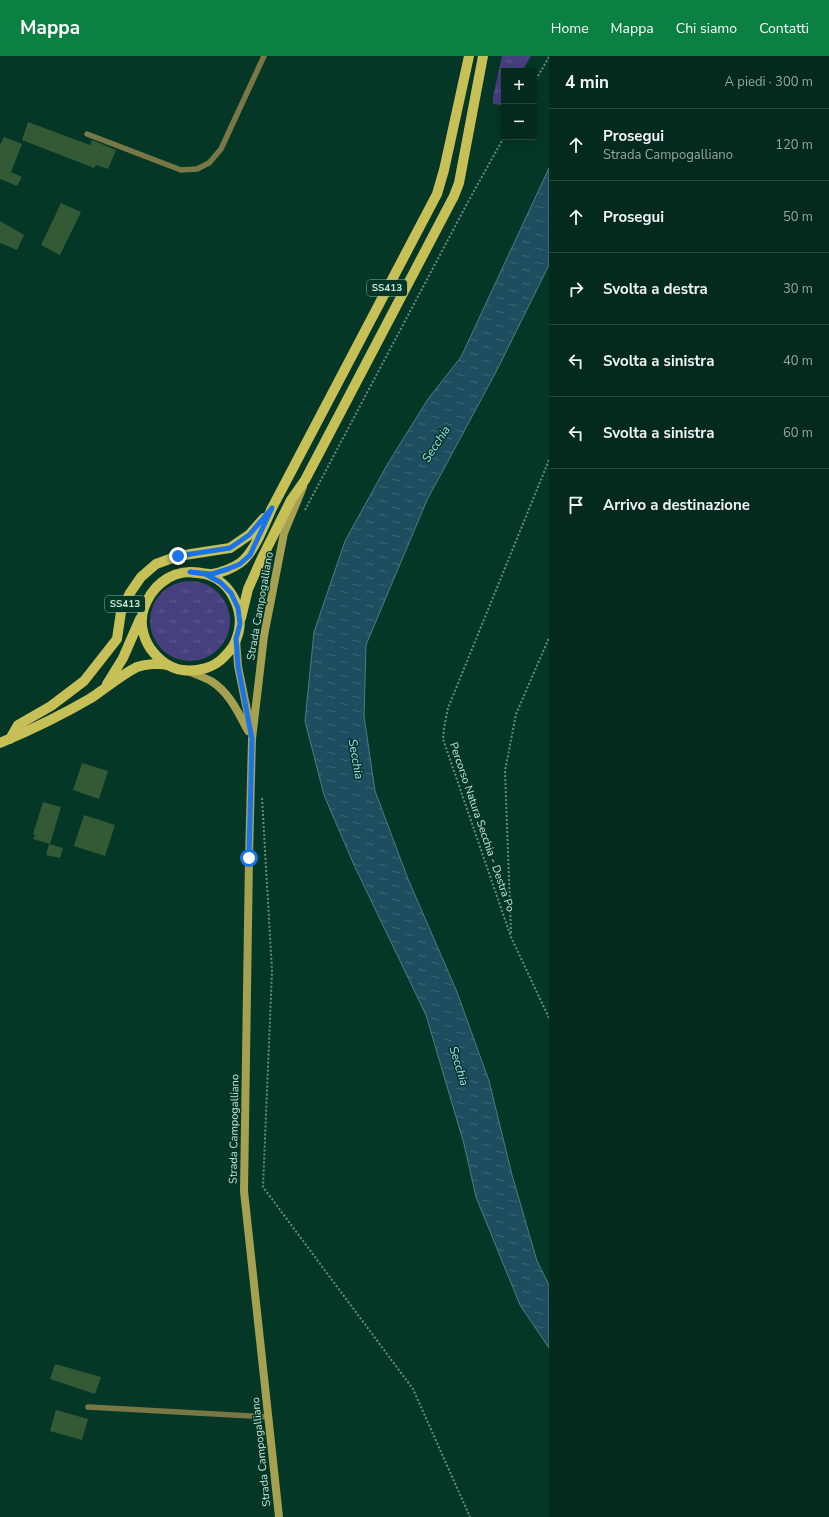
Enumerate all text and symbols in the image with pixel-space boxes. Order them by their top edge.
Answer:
text: Mappa [20,15,80,41]
text: Home [551,19,589,38]
text: Mappa [611,19,654,38]
text: Chi siamo [676,19,737,38]
text: Contatti [759,19,809,38]
map controls [501,68,537,140]
button: + [501,68,537,104]
text: 4 min [565,71,609,94]
text: A piedi · 300 m [725,73,813,91]
button: − [501,104,537,140]
text: Prosegui [603,126,664,146]
icon: ahead [565,134,587,156]
text: 120 m [775,136,813,154]
text: Strada Campogalliano [603,146,733,164]
icon: ahead [565,206,587,228]
text: Prosegui [603,207,664,227]
text: 50 m [783,208,813,226]
icon: right [565,278,587,300]
text: Svolta a destra [603,279,708,299]
road number: SS413 [367,280,407,296]
text: 30 m [783,280,813,298]
icon: left [565,350,587,372]
text: Svolta a sinistra [603,351,714,371]
text: 40 m [783,352,813,370]
icon: left [565,422,587,444]
water label: Secchia [418,423,454,465]
text: Svolta a sinistra [603,423,714,443]
text: 60 m [783,424,813,442]
icon: arrive [565,494,587,516]
text: Arrivo a destinazione [603,495,750,515]
route end [169,547,187,565]
street label: Strada Campogalliano [243,551,277,661]
road number: SS413 [105,596,145,612]
water label: Secchia [345,738,367,780]
street label: Percorso Natura Secchia - Destra Po [446,740,518,914]
route start [240,849,258,867]
water label: Secchia [445,1044,473,1088]
street label: Strada Campogalliano [226,1074,242,1184]
street label: Strada Campogalliano [248,1397,274,1507]

